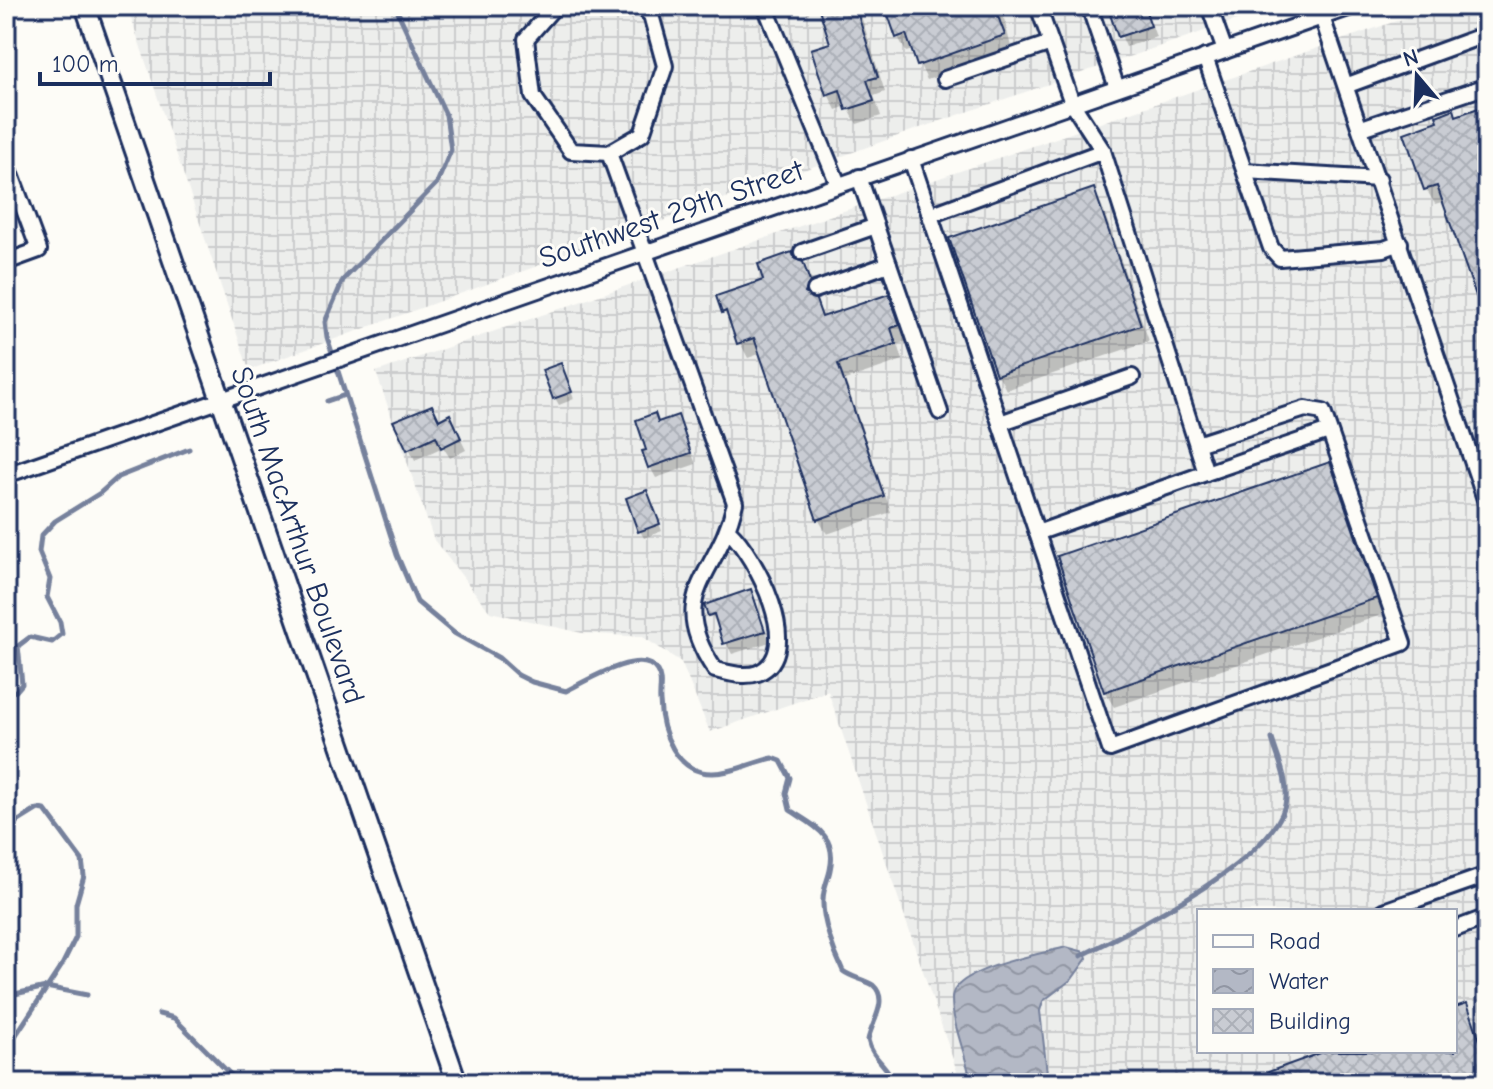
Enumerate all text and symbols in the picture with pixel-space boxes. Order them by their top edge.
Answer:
scale bar [40,36,270,86]
north arrow [1377,36,1457,116]
text: N [1400,43,1422,73]
text: 100 m [52,50,119,78]
street label: Southwest 29th Street [534,152,809,276]
street label: South MacArthur Boulevard [223,362,372,708]
legend [1197,909,1457,1053]
text: Road [1269,927,1321,955]
text: Water [1269,967,1329,995]
text: Building [1269,1007,1351,1035]

